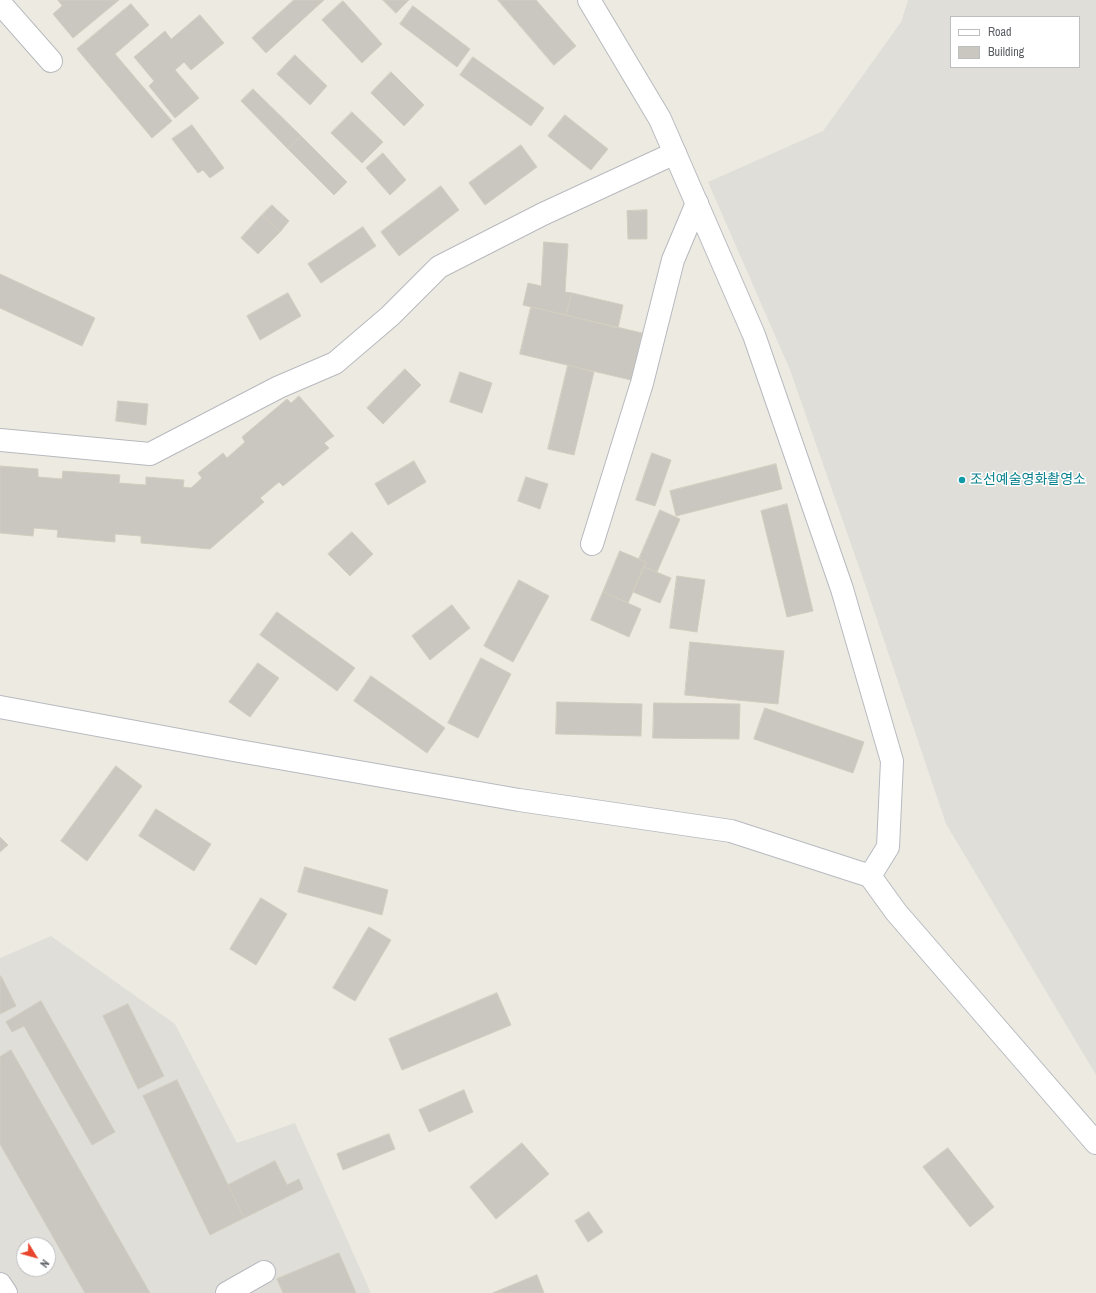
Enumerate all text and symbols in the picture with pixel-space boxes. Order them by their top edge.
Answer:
legend [950,16,1080,68]
text: Road [988,24,1012,40]
text: Building [988,44,1024,60]
place label: 조선예술영화촬영소 [970,472,1086,488]
marker: 조선예술영화촬영소 [957,475,967,485]
north arrow [16,1237,56,1277]
text: N [37,1257,52,1270]

